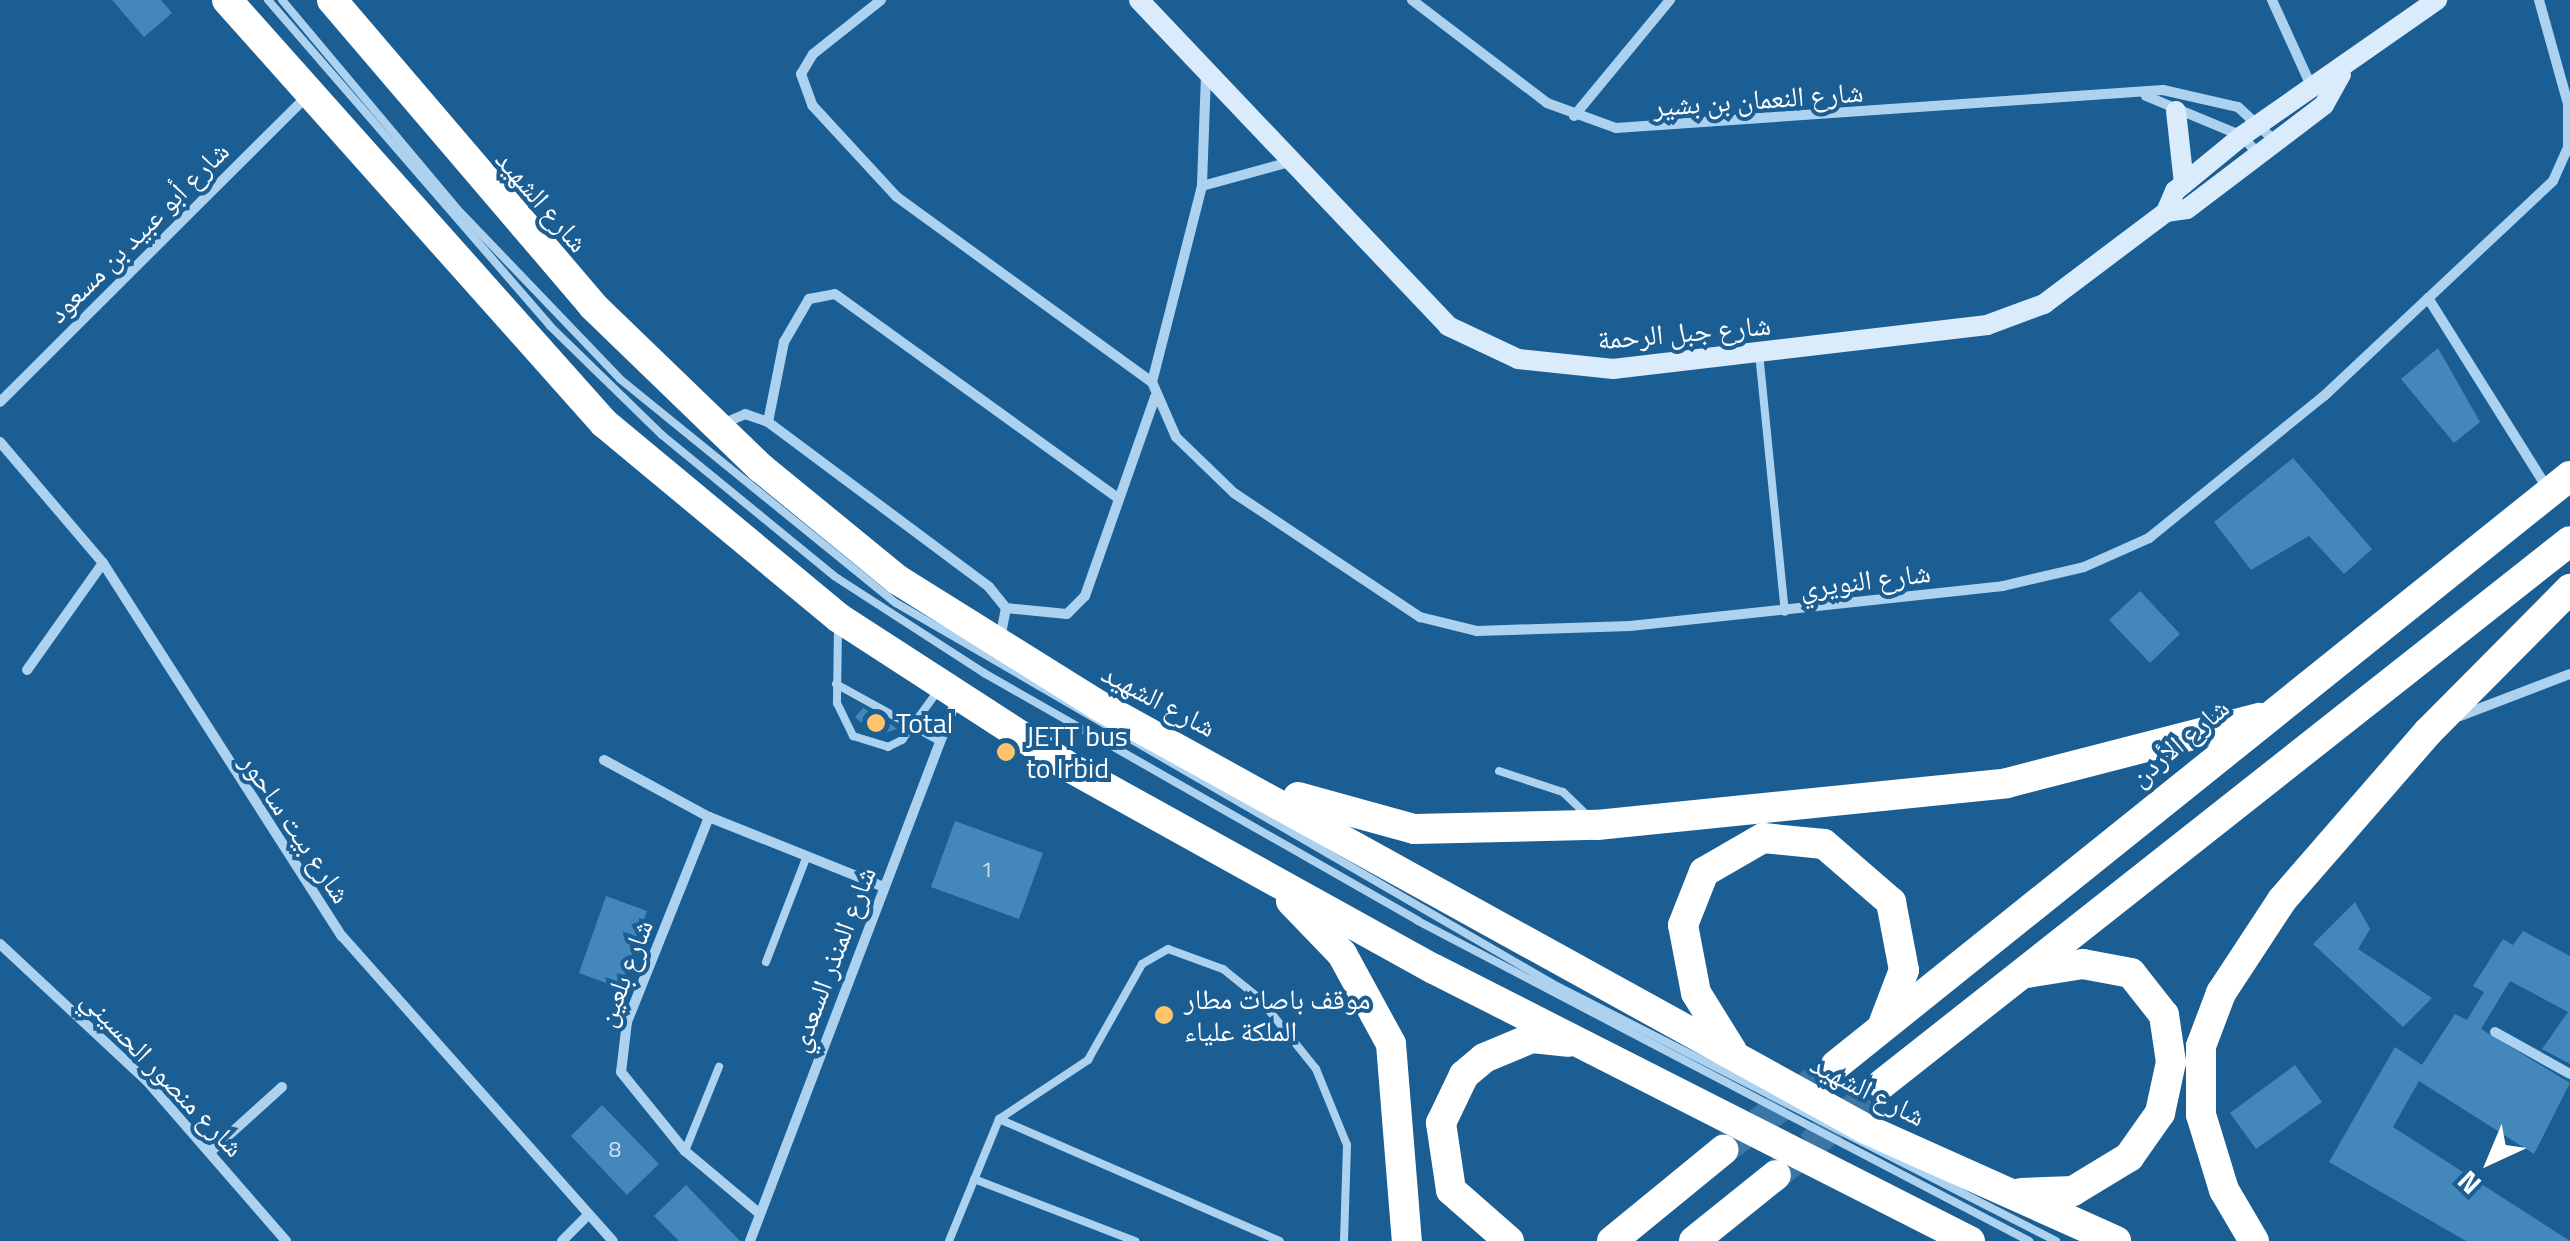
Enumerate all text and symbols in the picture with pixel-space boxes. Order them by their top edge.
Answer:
street label: شارع النعمان بن بشير [1652,75,1864,123]
street label: شارع أبو عبيد بن مسعود [40,134,236,330]
street label: شارع الشهيد [488,143,596,259]
street label: شارع جبل الرحمة [1596,308,1772,356]
street label: شارع النويري [1798,555,1932,605]
street label: شارع الشهيد [1096,656,1222,744]
street label: شارع الأردن [2122,691,2236,793]
place label: Total [896,706,953,740]
marker: Total [865,712,887,734]
place label: JETT bus to Irbid [1026,719,1128,785]
marker: JETT bus to Irbid [995,741,1017,763]
street label: شارع بيت ساحور [234,747,358,909]
house number: 1 [981,857,993,883]
street label: شارع المنذر السعدي [781,862,883,1056]
street label: شارع بلعين [588,915,660,1031]
street label: شارع منصور الحسيني [75,982,251,1164]
place label: موقف باصات مطار الملكة علياء [1184,982,1371,1048]
marker: موقف باصات مطار الملكة علياء [1153,1004,1175,1026]
street label: شارع الشهيد [1805,1047,1931,1133]
north arrow [2440,1111,2540,1211]
house number: 8 [609,1137,621,1163]
text: N [2447,1161,2491,1205]

